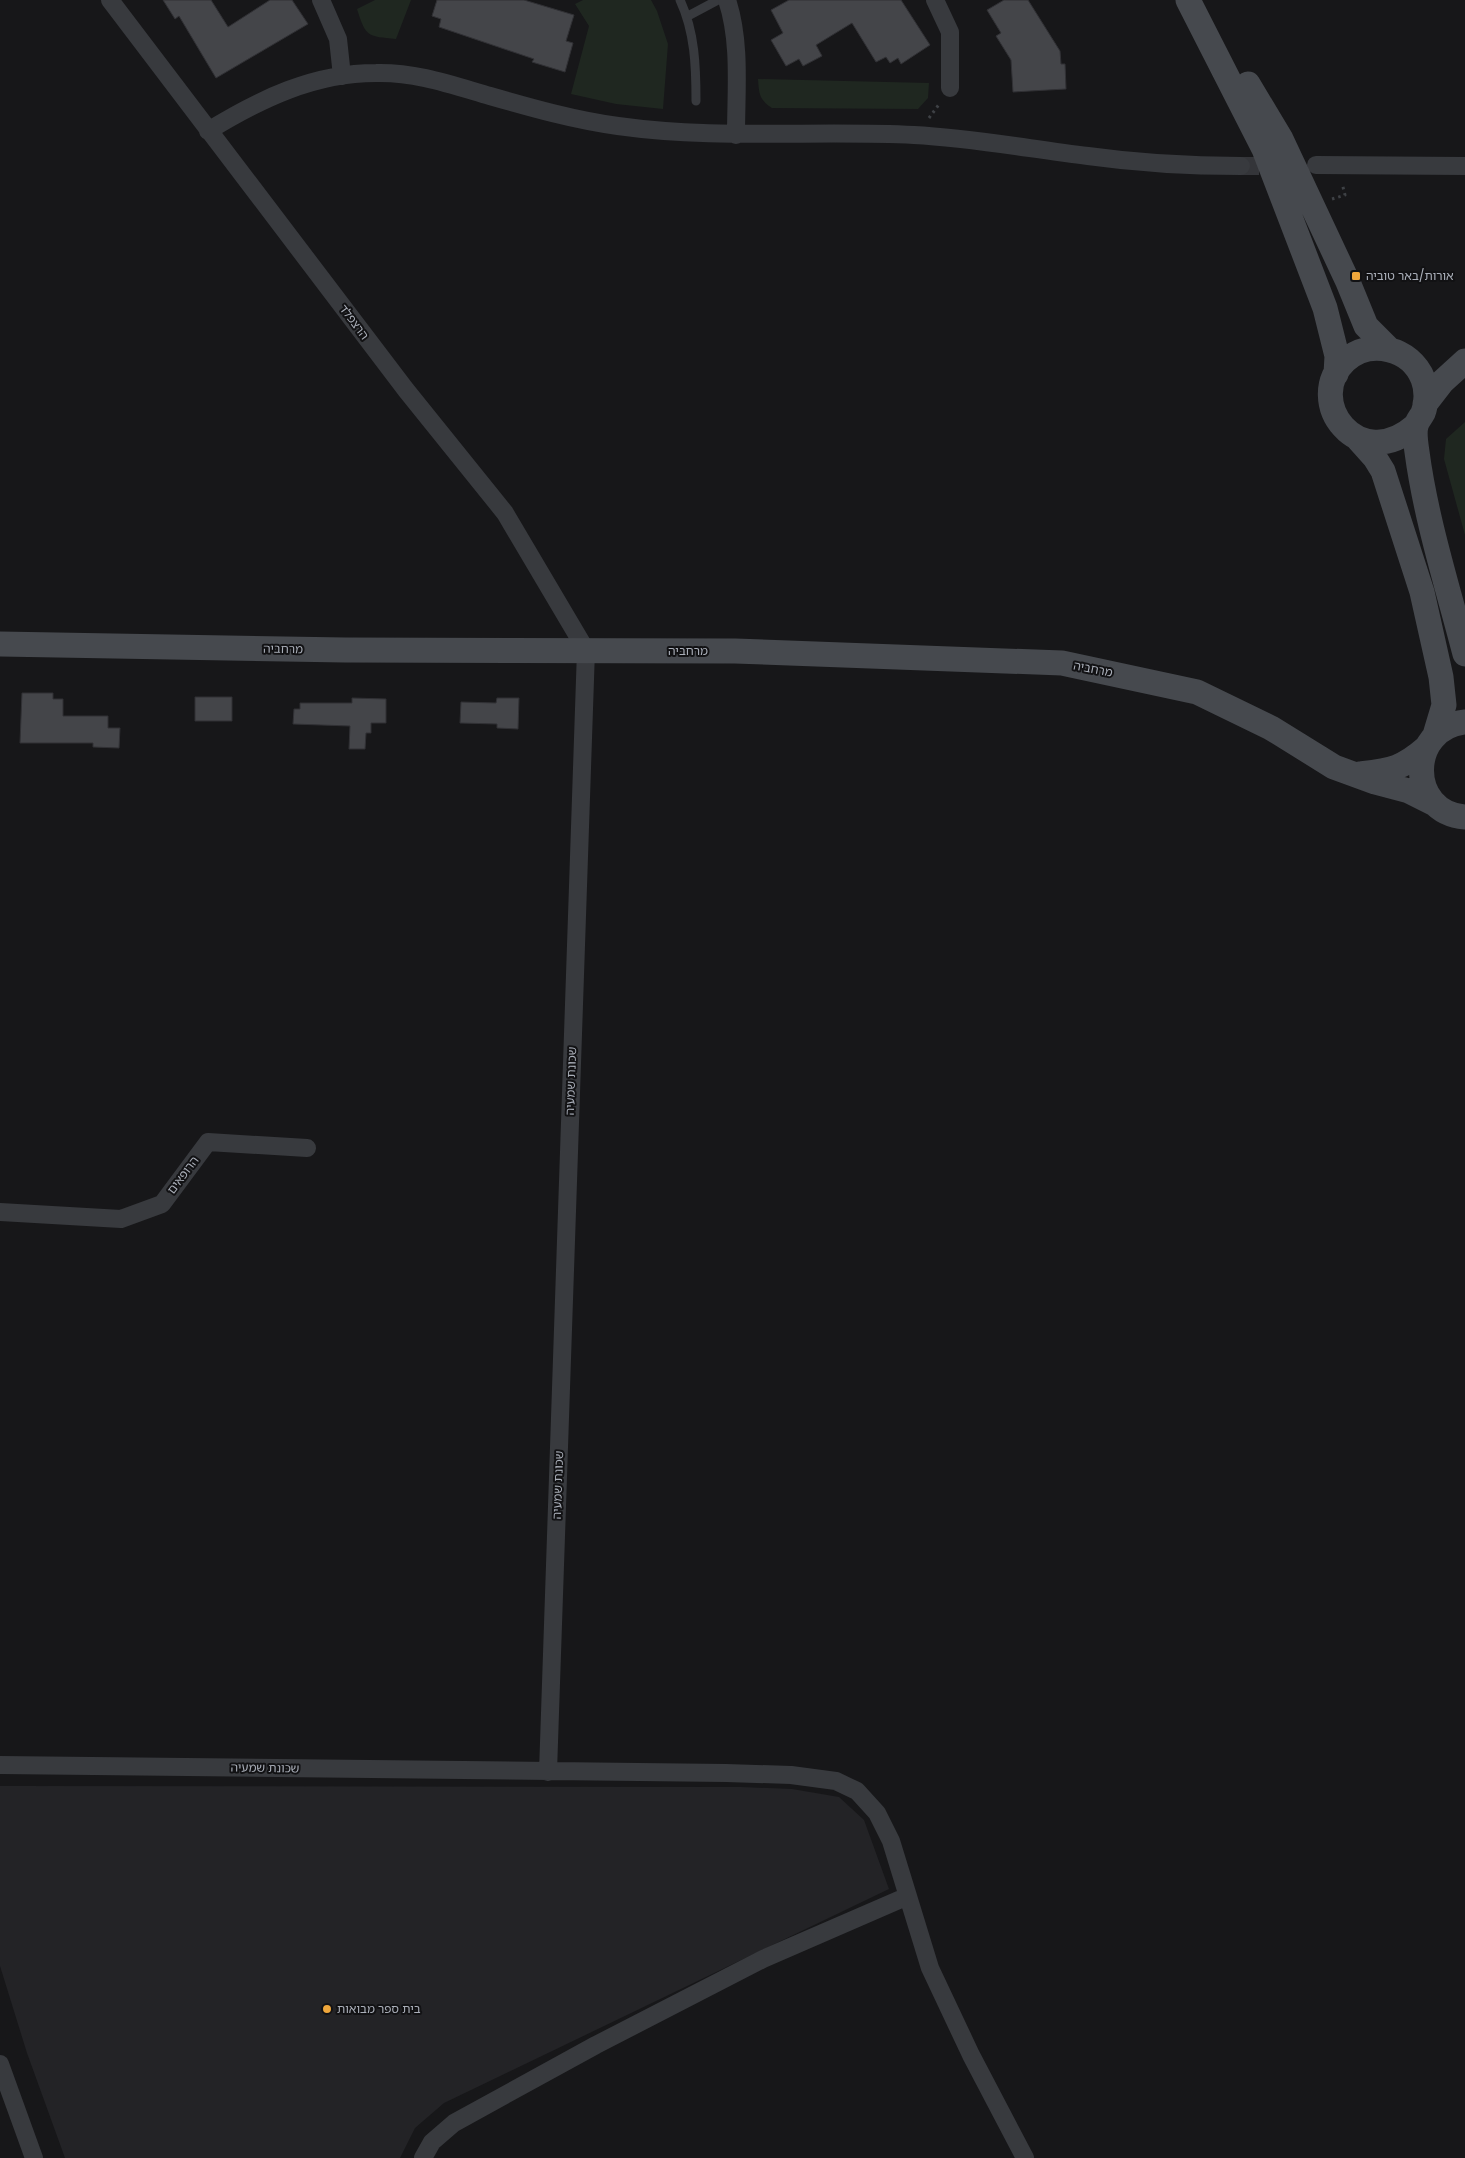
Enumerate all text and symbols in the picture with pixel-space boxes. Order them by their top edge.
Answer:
place label: אורות/באר טוביה [1366,267,1454,284]
marker: אורות/באר טוביה [1350,270,1362,282]
street label: הרצפלד [336,301,373,343]
street label: מרחביה [263,640,303,657]
street label: מרחביה [668,642,708,659]
street label: מרחביה [1072,656,1114,681]
street label: שכונת שמעיה [561,1046,580,1116]
street label: הרופאים [163,1152,202,1197]
street label: שכונת שמעיה [548,1450,567,1520]
street label: שכונת שמעיה [230,1758,300,1777]
place label: בית ספר מבואות [337,2000,421,2017]
marker: בית ספר מבואות [321,2003,333,2015]

